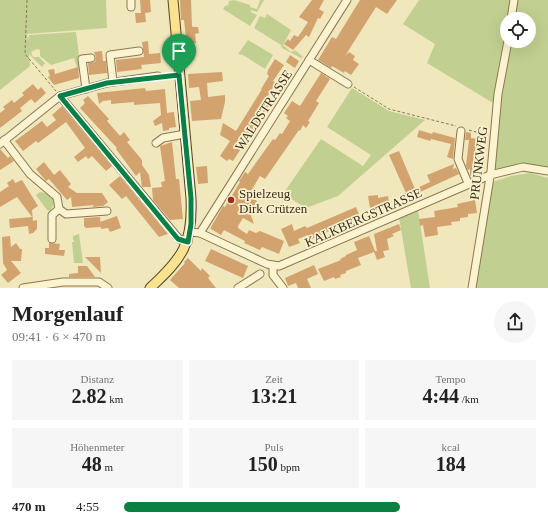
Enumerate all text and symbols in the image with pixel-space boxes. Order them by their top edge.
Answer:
map controls [500,12,536,48]
button: locate [500,12,536,48]
pin [162,34,196,75]
icon: arrive [168,40,190,62]
street label: WALDSTRASSE [232,67,295,153]
street label: PRUNKWEG [467,126,490,201]
street label: KALKBERGSTRASSE [302,185,424,250]
place label: Spielzeug Dirk Crützen [239,186,308,216]
marker: Spielzeug Dirk Crützen [226,195,236,205]
text: Morgenlauf [12,301,123,326]
button: share [494,301,536,343]
text: 09:41 · 6 × 470 m [12,329,106,344]
text: Distanz [81,373,114,385]
text: Zeit [265,373,283,385]
text: Tempo [435,373,466,385]
text: 2.82 [71,385,106,407]
text: 13:21 [251,385,297,407]
text: 4:44 [422,385,459,407]
text: km [106,393,123,405]
text: /km [459,393,479,405]
text: Höhenmeter [70,441,125,453]
text: Puls [265,441,283,453]
text: kcal [442,441,460,453]
text: 48 [82,453,102,475]
text: 150 [248,453,278,475]
text: 184 [436,453,466,475]
text: m [102,461,113,473]
text: bpm [278,461,300,473]
text: 470 m [12,499,46,514]
text: 4:55 [76,499,99,514]

